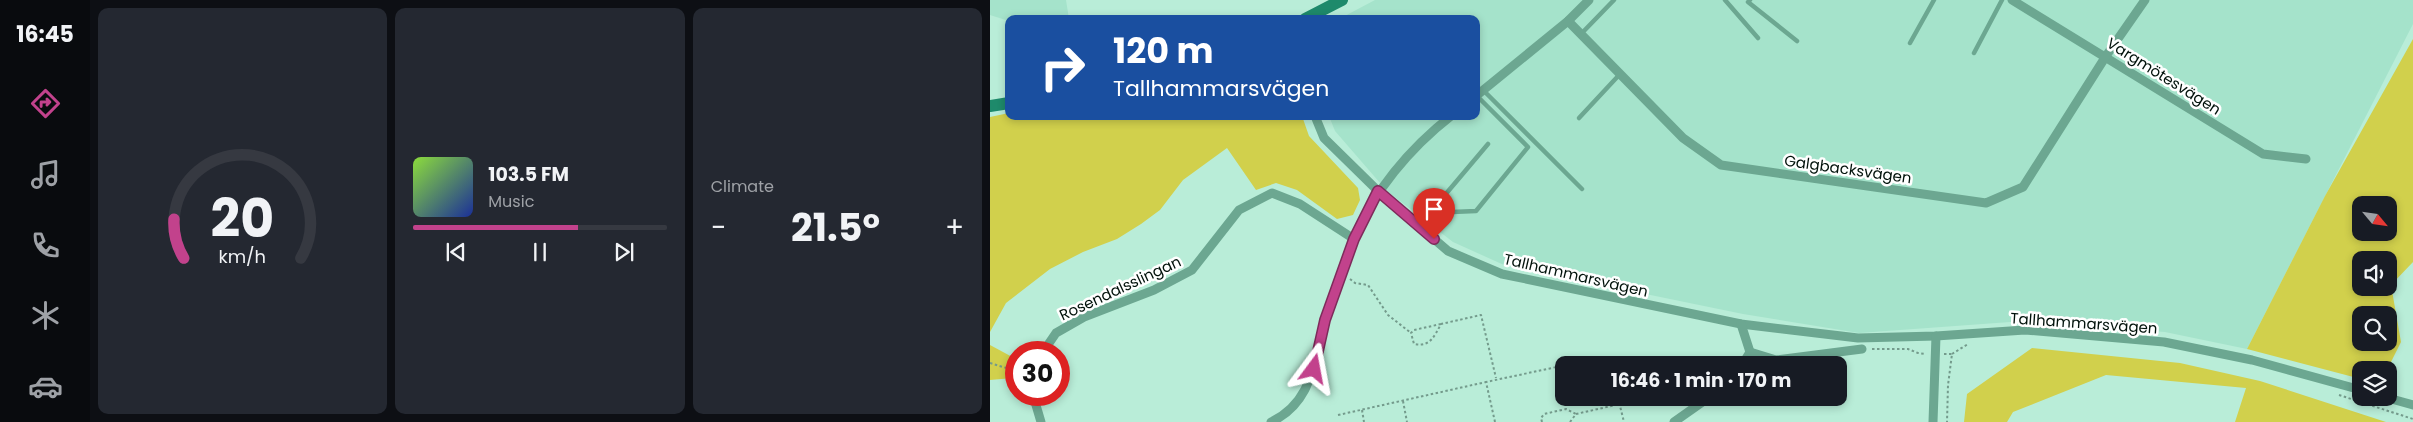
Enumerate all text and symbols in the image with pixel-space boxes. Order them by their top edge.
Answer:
text: 16:45 [16,19,74,50]
text: 120 m [1113,26,1213,75]
street label: Vargmötesvägen [2103,32,2225,120]
icon: right [1030,35,1095,100]
text: Tallhammarsvägen [1113,73,1329,104]
icon: directions [28,86,63,121]
street label: Galgbacksvägen [1783,150,1913,188]
icon: music [28,157,63,192]
text: 103.5 FM [488,161,569,188]
text: Climate [711,175,774,198]
text: 20 [211,182,274,255]
pin [1413,188,1455,239]
text: Music [488,190,534,213]
icon: arrive [1420,195,1448,223]
north arrow [2352,196,2398,241]
map controls [2352,196,2397,406]
text: 21.5° [791,201,880,254]
text: − [711,208,726,247]
text: + [945,208,964,247]
icon: phone [28,228,63,263]
icon: previous [442,238,470,266]
icon: pause [526,238,554,266]
icon: next [610,238,638,266]
text: km/h [219,244,266,269]
street label: Tallhammarsvägen [1502,248,1650,302]
street label: Rosendalsslingan [1056,251,1184,325]
button: sound [2352,251,2397,296]
icon: climate [28,298,63,333]
button: search [2352,306,2397,351]
street label: Tallhammarsvägen [2010,307,2158,339]
speed limit sign: 30 [1005,341,1070,406]
position arrow [1287,342,1339,394]
button: layers [2352,361,2397,406]
text: 16:46 · 1 min · 170 m [1611,367,1791,394]
icon: car [28,369,63,404]

